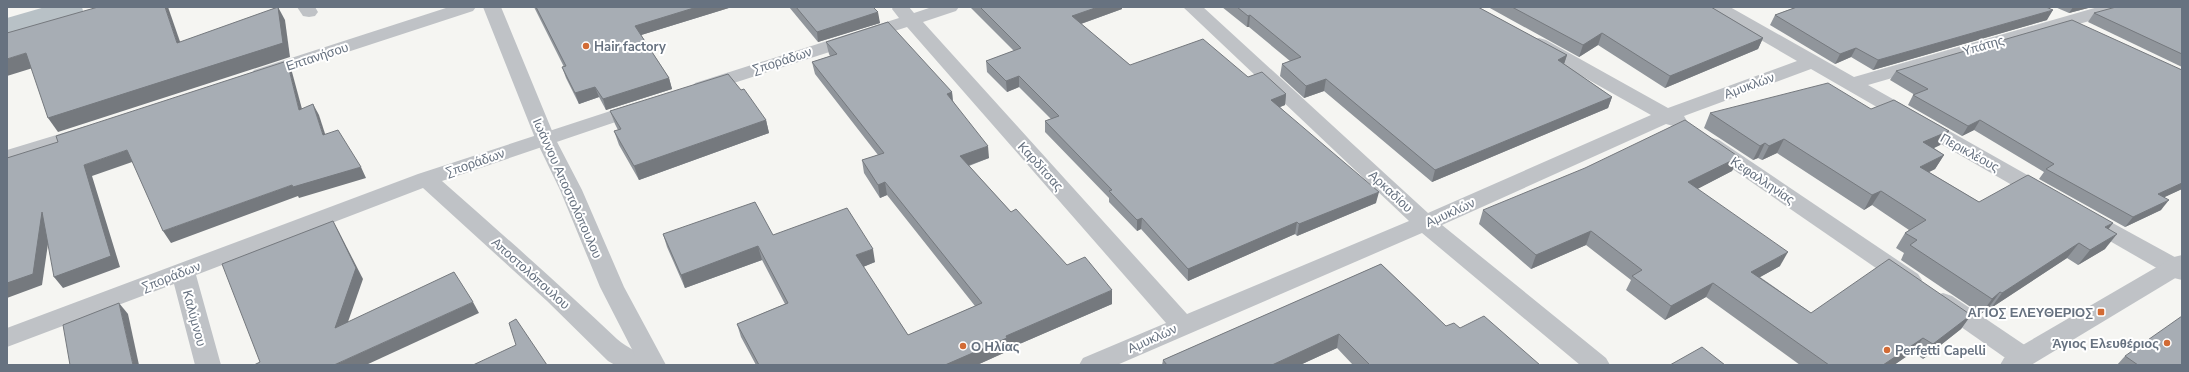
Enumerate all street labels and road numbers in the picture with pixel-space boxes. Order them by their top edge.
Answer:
street label: Υπάτης [1960,31,2006,60]
street label: Επτανήσου [284,38,351,76]
street label: Σποράδων [750,43,814,79]
street label: Αμυκλών [1722,68,1777,103]
street label: Ιωάννου Αποστολόπουλου [528,116,606,261]
street label: Περικλέους [1937,129,2002,176]
street label: Καρδίτσας [1013,138,1067,195]
street label: Σποράδων [443,144,507,181]
street label: Κεφαλληνίας [1727,153,1798,209]
street label: Αρκαδίου [1364,167,1416,217]
street label: Αμυκλών [1423,194,1478,232]
street label: Αποστολόπουλου [487,234,573,314]
street label: Σποράδων [139,258,203,296]
street label: Καλύμνου [178,288,210,348]
street label: Αμυκλών [1125,320,1180,358]

